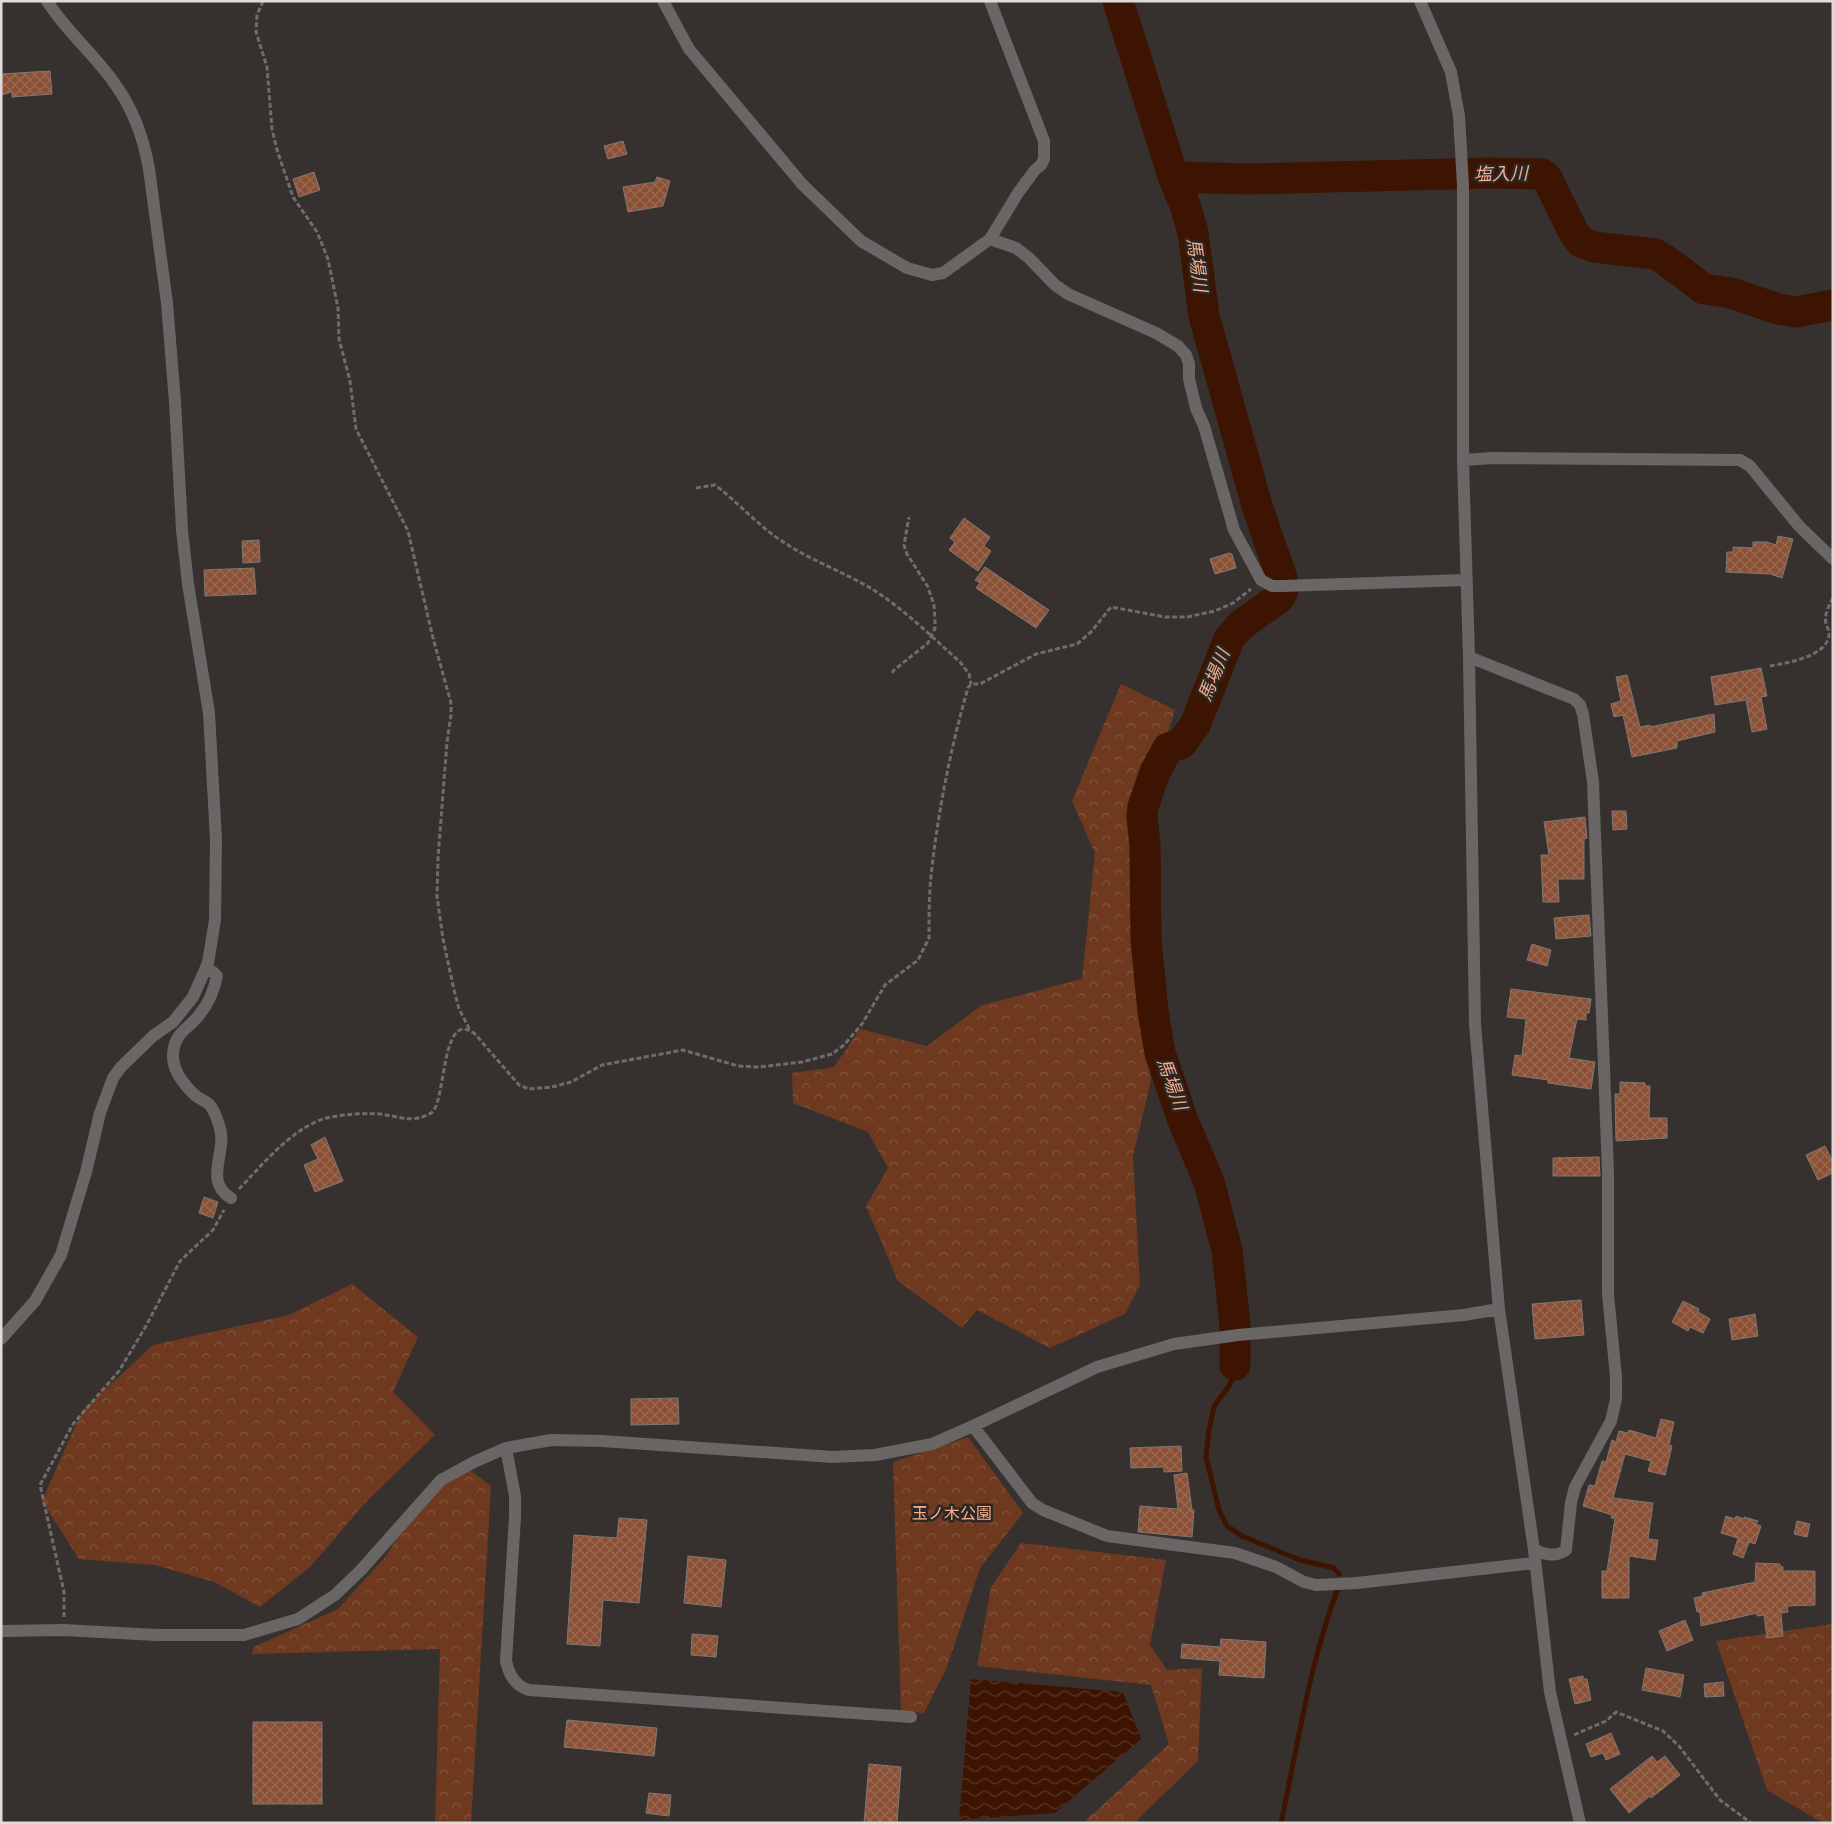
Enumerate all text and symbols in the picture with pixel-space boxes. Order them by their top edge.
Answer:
water label: 塩入川 [1474,162,1530,185]
water label: 馬場川 [1182,237,1212,295]
water label: 馬場川 [1194,644,1235,704]
water label: 馬場川 [1152,1055,1192,1115]
park label: 玉ノ木公園 [912,1504,992,1523]

